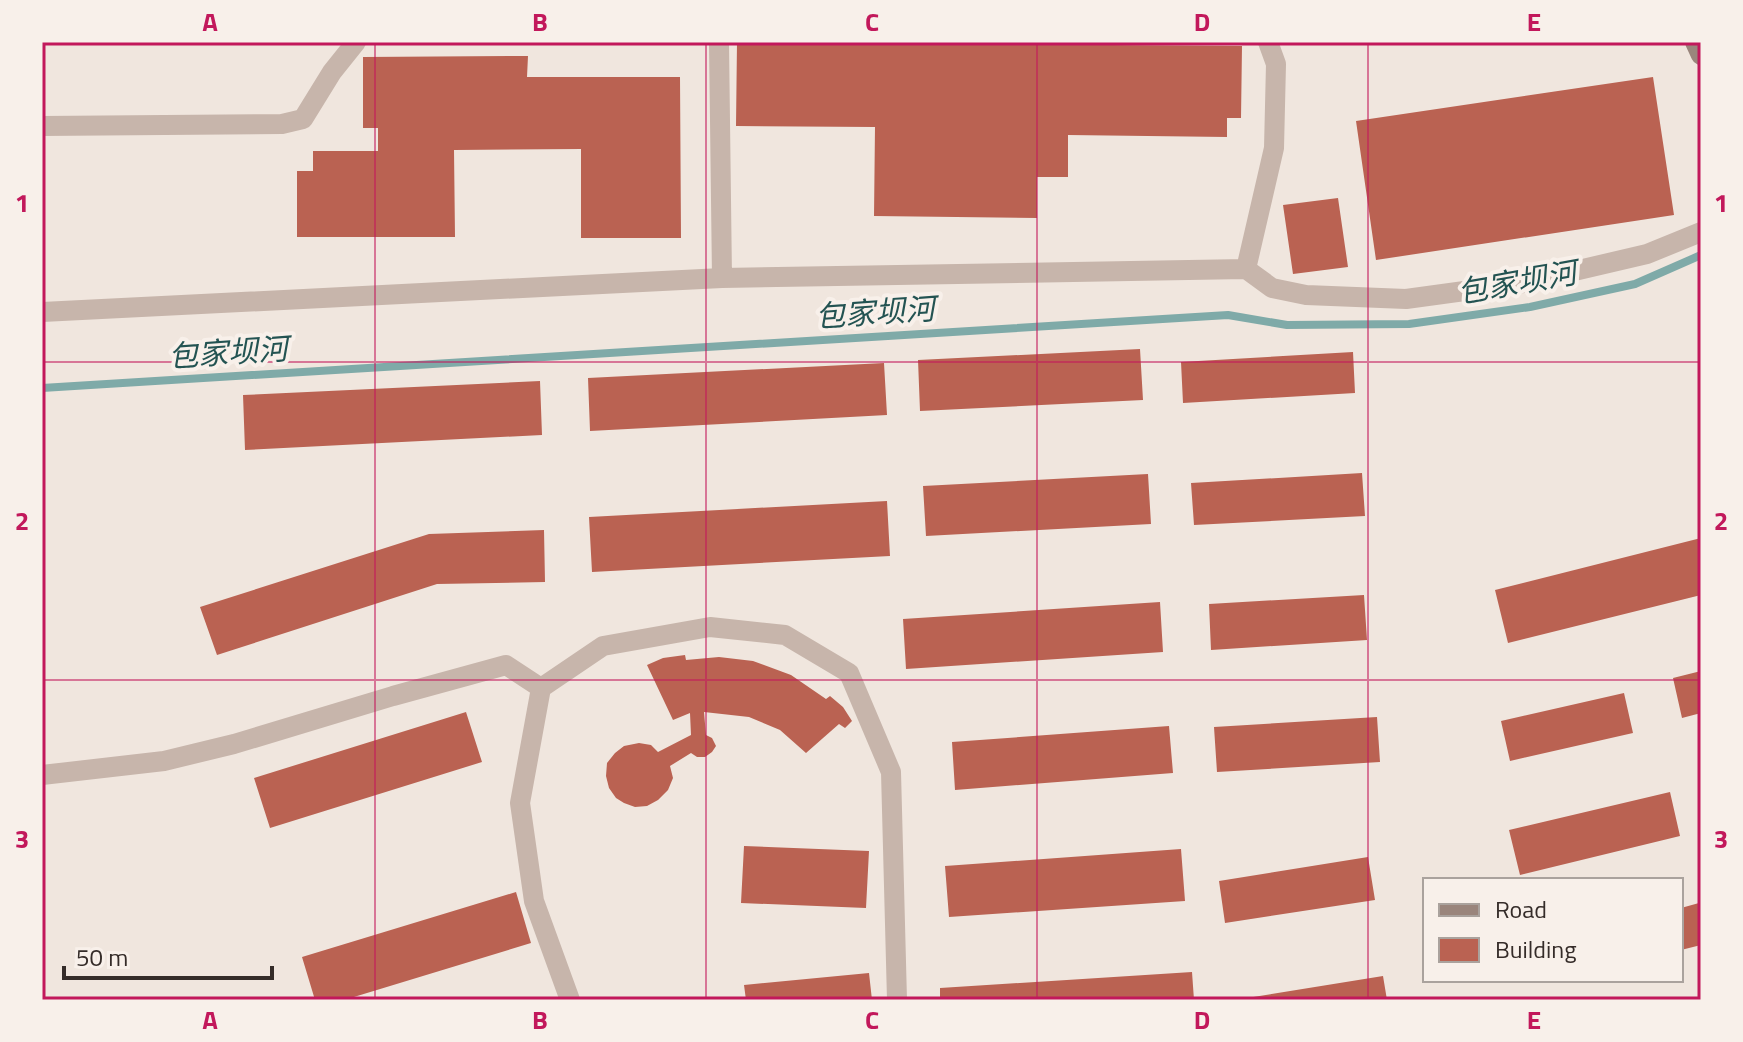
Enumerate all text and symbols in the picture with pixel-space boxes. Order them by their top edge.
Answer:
text: A [202,2,218,41]
text: B [532,2,548,41]
text: C [865,2,879,41]
text: D [1194,2,1210,41]
text: E [1527,2,1541,41]
text: 1 [15,183,29,222]
text: 1 [1714,183,1728,222]
water label: 包家坝河 [1454,248,1585,315]
water label: 包家坝河 [814,285,941,339]
water label: 包家坝河 [167,325,294,379]
text: 2 [15,501,29,540]
text: 2 [1714,501,1728,540]
text: 3 [15,819,29,858]
text: 3 [1714,819,1728,858]
legend [1423,878,1683,982]
text: Road [1495,891,1547,927]
scale bar [64,930,272,980]
text: Building [1495,931,1577,967]
text: 50 m [76,939,128,975]
text: A [202,1000,218,1039]
text: B [532,1000,548,1039]
text: C [865,1000,879,1039]
text: D [1194,1000,1210,1039]
text: E [1527,1000,1541,1039]

